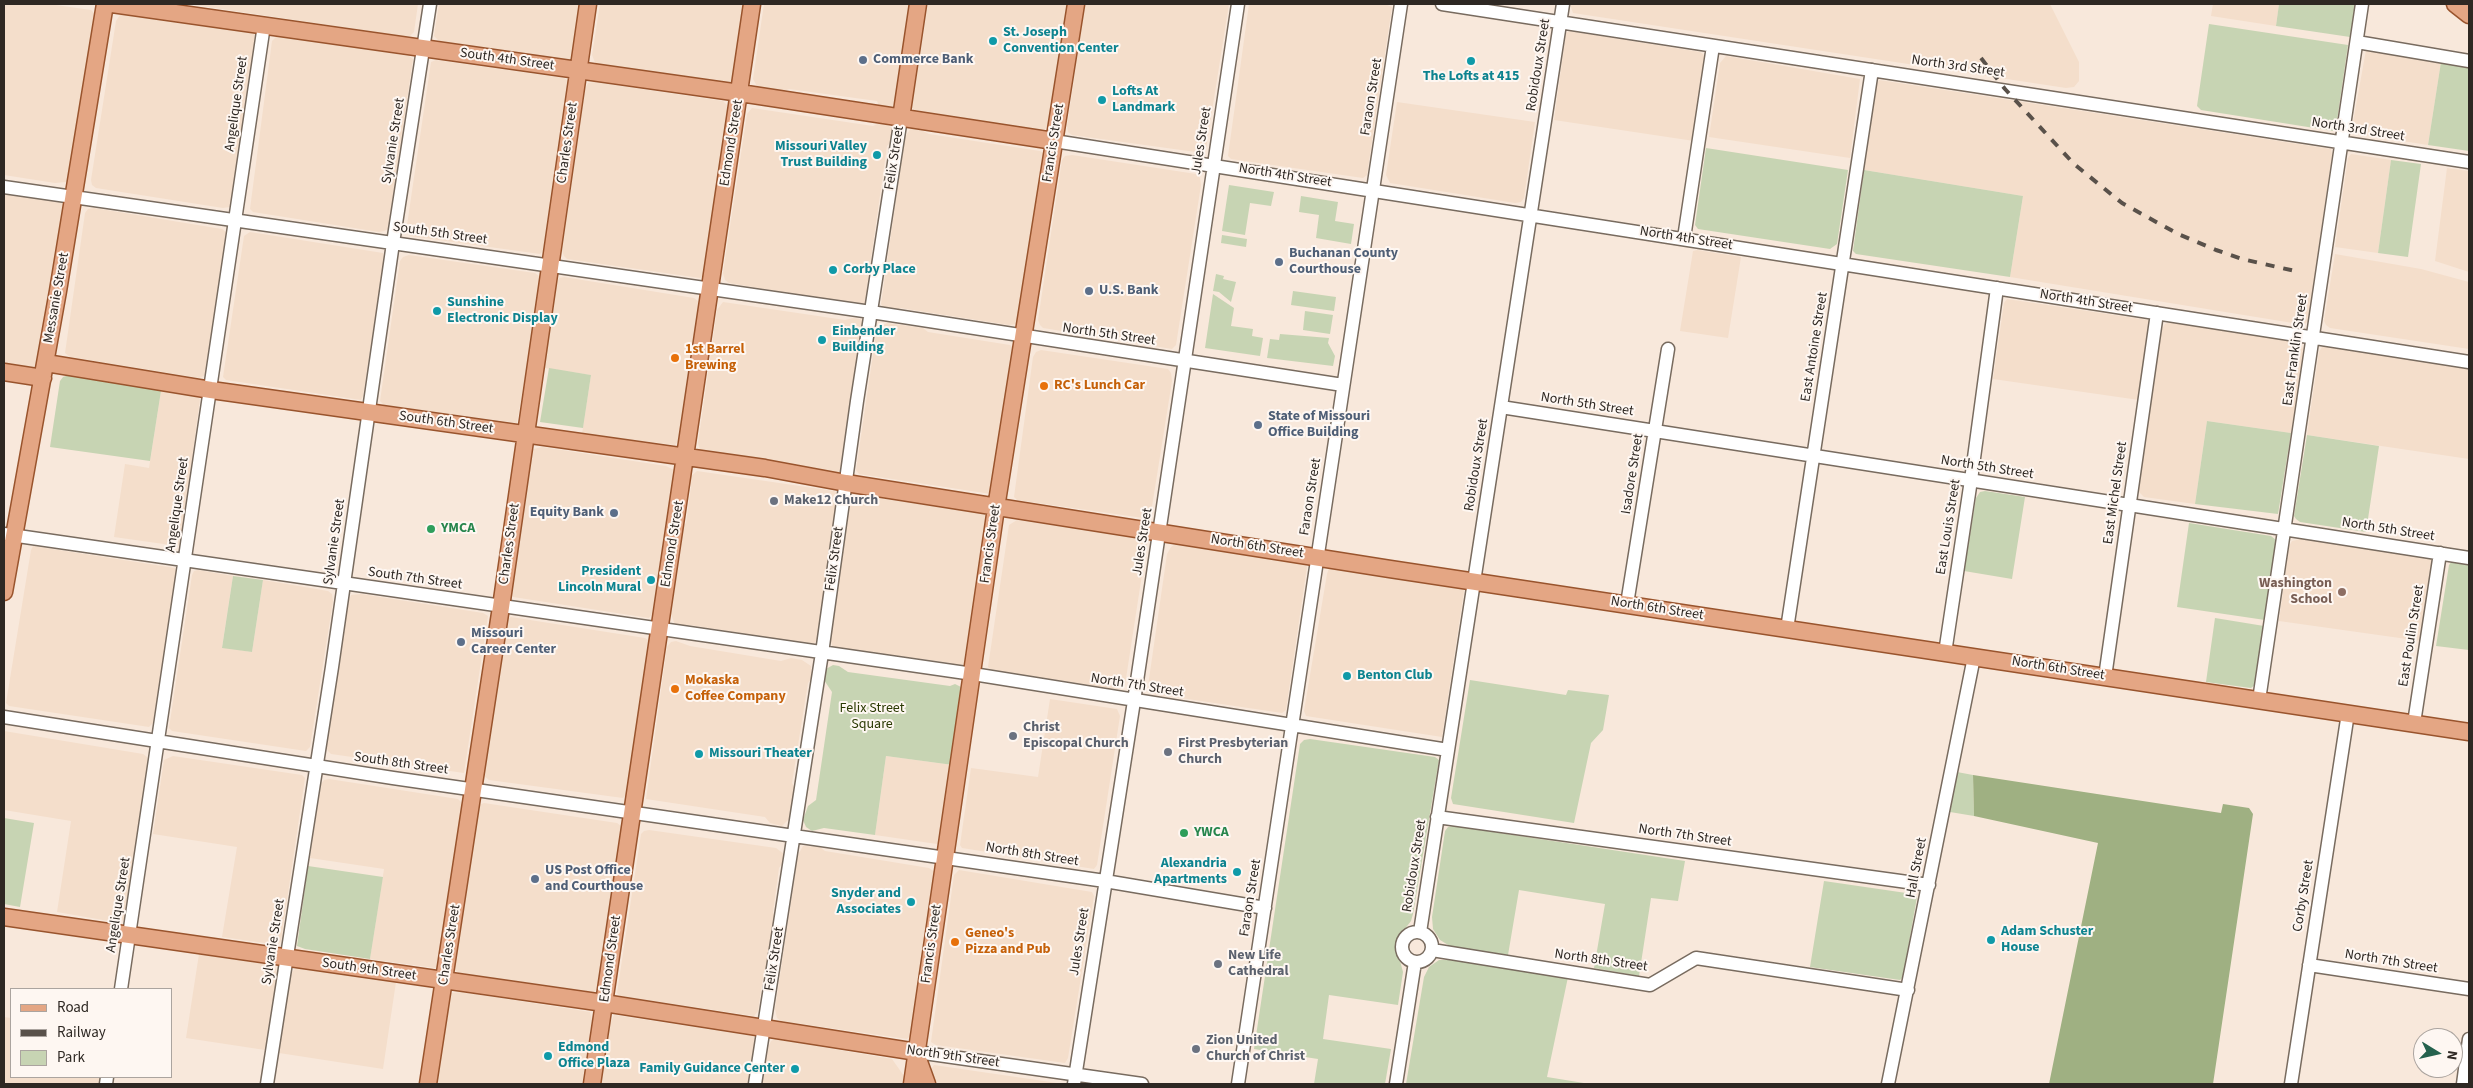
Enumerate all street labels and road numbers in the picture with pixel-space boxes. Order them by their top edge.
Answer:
street label: Robidoux Street [1523,17,1555,113]
street label: South 4th Street [459,45,555,75]
street label: North 3rd Street [1910,52,2006,82]
street label: Angelique Street [222,55,252,153]
street label: Faraon Street [1358,57,1386,137]
street label: Sylvanie Street [379,97,409,185]
street label: Edmond Street [717,98,747,188]
street label: Charles Street [554,101,582,185]
street label: Francis Street [1039,102,1069,184]
street label: Jules Street [1188,106,1216,176]
street label: North 3rd Street [2310,114,2406,146]
street label: Felix Street [882,125,908,191]
street label: North 4th Street [1237,160,1333,192]
street label: South 5th Street [392,219,488,249]
street label: North 4th Street [1638,223,1734,255]
street label: Messanie Street [41,251,73,345]
street label: North 4th Street [2038,286,2134,318]
street label: East Antoine Street [1798,291,1832,403]
street label: East Franklin Street [2280,293,2312,407]
street label: North 5th Street [1061,320,1157,350]
street label: North 5th Street [1539,389,1635,421]
street label: South 6th Street [398,408,494,438]
street label: Robidoux Street [1461,417,1493,513]
street label: Isadore Street [1618,432,1648,516]
street label: East Michel Street [2100,441,2132,545]
street label: North 5th Street [1939,452,2035,484]
street label: Angelique Street [163,456,193,554]
street label: Faraon Street [1297,457,1325,537]
street label: East Louis Street [1933,478,1965,576]
street label: Sylvanie Street [321,498,349,586]
street label: Edmond Street [658,499,688,589]
street label: Charles Street [496,502,524,586]
street label: Francis Street [977,503,1005,585]
street label: Jules Street [1129,507,1157,577]
street label: North 5th Street [2340,514,2436,546]
street label: Felix Street [822,526,848,592]
street label: North 6th Street [1209,531,1305,563]
street label: South 7th Street [367,564,463,594]
street label: East Poulin Street [2396,584,2428,688]
street label: North 6th Street [1609,593,1705,625]
street label: North 6th Street [2010,653,2106,685]
street label: North 7th Street [1089,670,1185,702]
street label: South 8th Street [353,749,449,779]
street label: Robidoux Street [1399,818,1431,914]
street label: North 7th Street [1637,821,1733,851]
street label: Hall Street [1903,836,1931,900]
street label: North 8th Street [984,839,1080,871]
street label: Angelique Street [103,856,135,954]
street label: Faraon Street [1237,858,1265,938]
street label: Corby Street [2290,859,2318,933]
street label: Sylvanie Street [259,898,289,986]
street label: Charles Street [435,903,465,987]
street label: Francis Street [918,903,946,985]
street label: Jules Street [1066,907,1094,977]
street label: Edmond Street [597,915,625,1003]
street label: Felix Street [762,926,788,992]
street label: North 8th Street [1553,946,1649,976]
street label: North 7th Street [2343,946,2439,978]
street label: South 9th Street [321,955,417,985]
street label: North 9th Street [905,1042,1001,1072]

